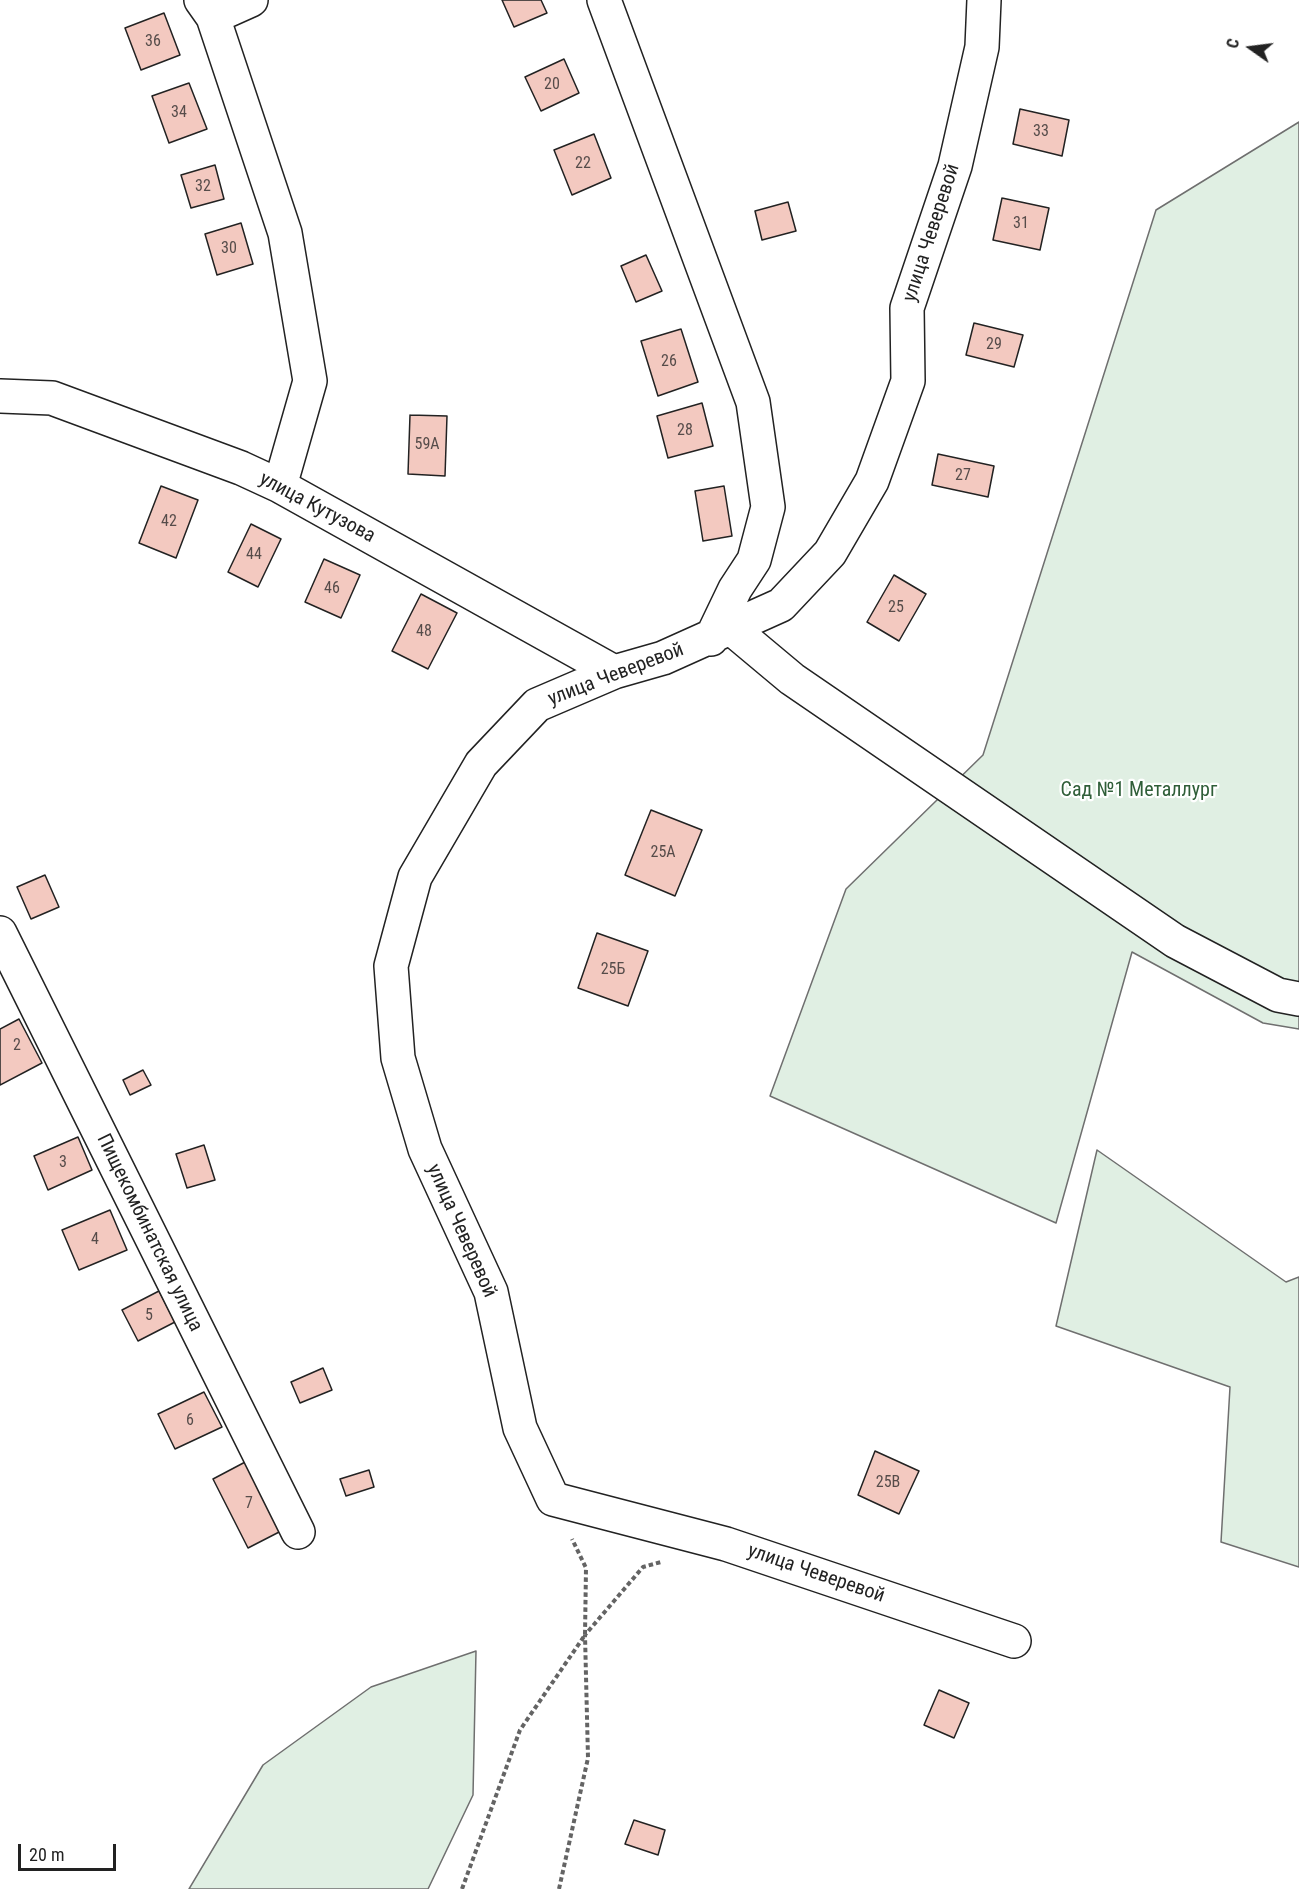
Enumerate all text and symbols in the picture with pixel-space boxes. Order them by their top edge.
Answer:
north arrow [1221,18,1281,78]
house number: 36 [145,32,161,52]
text: С [1223,37,1243,50]
house number: 20 [544,75,560,95]
house number: 34 [171,103,187,123]
house number: 33 [1033,122,1049,142]
house number: 22 [575,154,591,174]
street label: улица Чеверевой [898,161,966,305]
house number: 32 [195,177,211,197]
house number: 31 [1013,214,1029,234]
house number: 30 [221,239,237,259]
house number: 29 [986,335,1002,355]
house number: 26 [661,352,677,372]
house number: 28 [677,421,693,441]
house number: 59А [414,435,440,455]
house number: 27 [955,466,971,486]
street label: улица Кутузова [255,467,379,549]
house number: 42 [161,512,177,532]
house number: 44 [246,545,262,565]
house number: 46 [324,579,340,599]
house number: 25 [888,598,904,618]
house number: 48 [416,622,432,642]
street label: улица Чеверевой [545,638,687,712]
park label: Сад №1 Металлург [1061,779,1217,803]
house number: 25А [650,843,676,863]
house number: 25Б [601,960,625,980]
house number: 2 [13,1036,21,1056]
street label: Пищекомбинатская улица [91,1130,207,1336]
house number: 3 [59,1153,67,1173]
street label: улица Чеверевой [421,1161,501,1301]
house number: 4 [91,1230,99,1250]
house number: 5 [145,1306,153,1326]
house number: 6 [186,1411,194,1431]
house number: 25В [876,1473,900,1493]
house number: 7 [245,1494,253,1514]
street label: улица Чеверевой [744,1539,888,1609]
scale bar [21,1832,118,1870]
text: 20 m [29,1844,64,1865]

